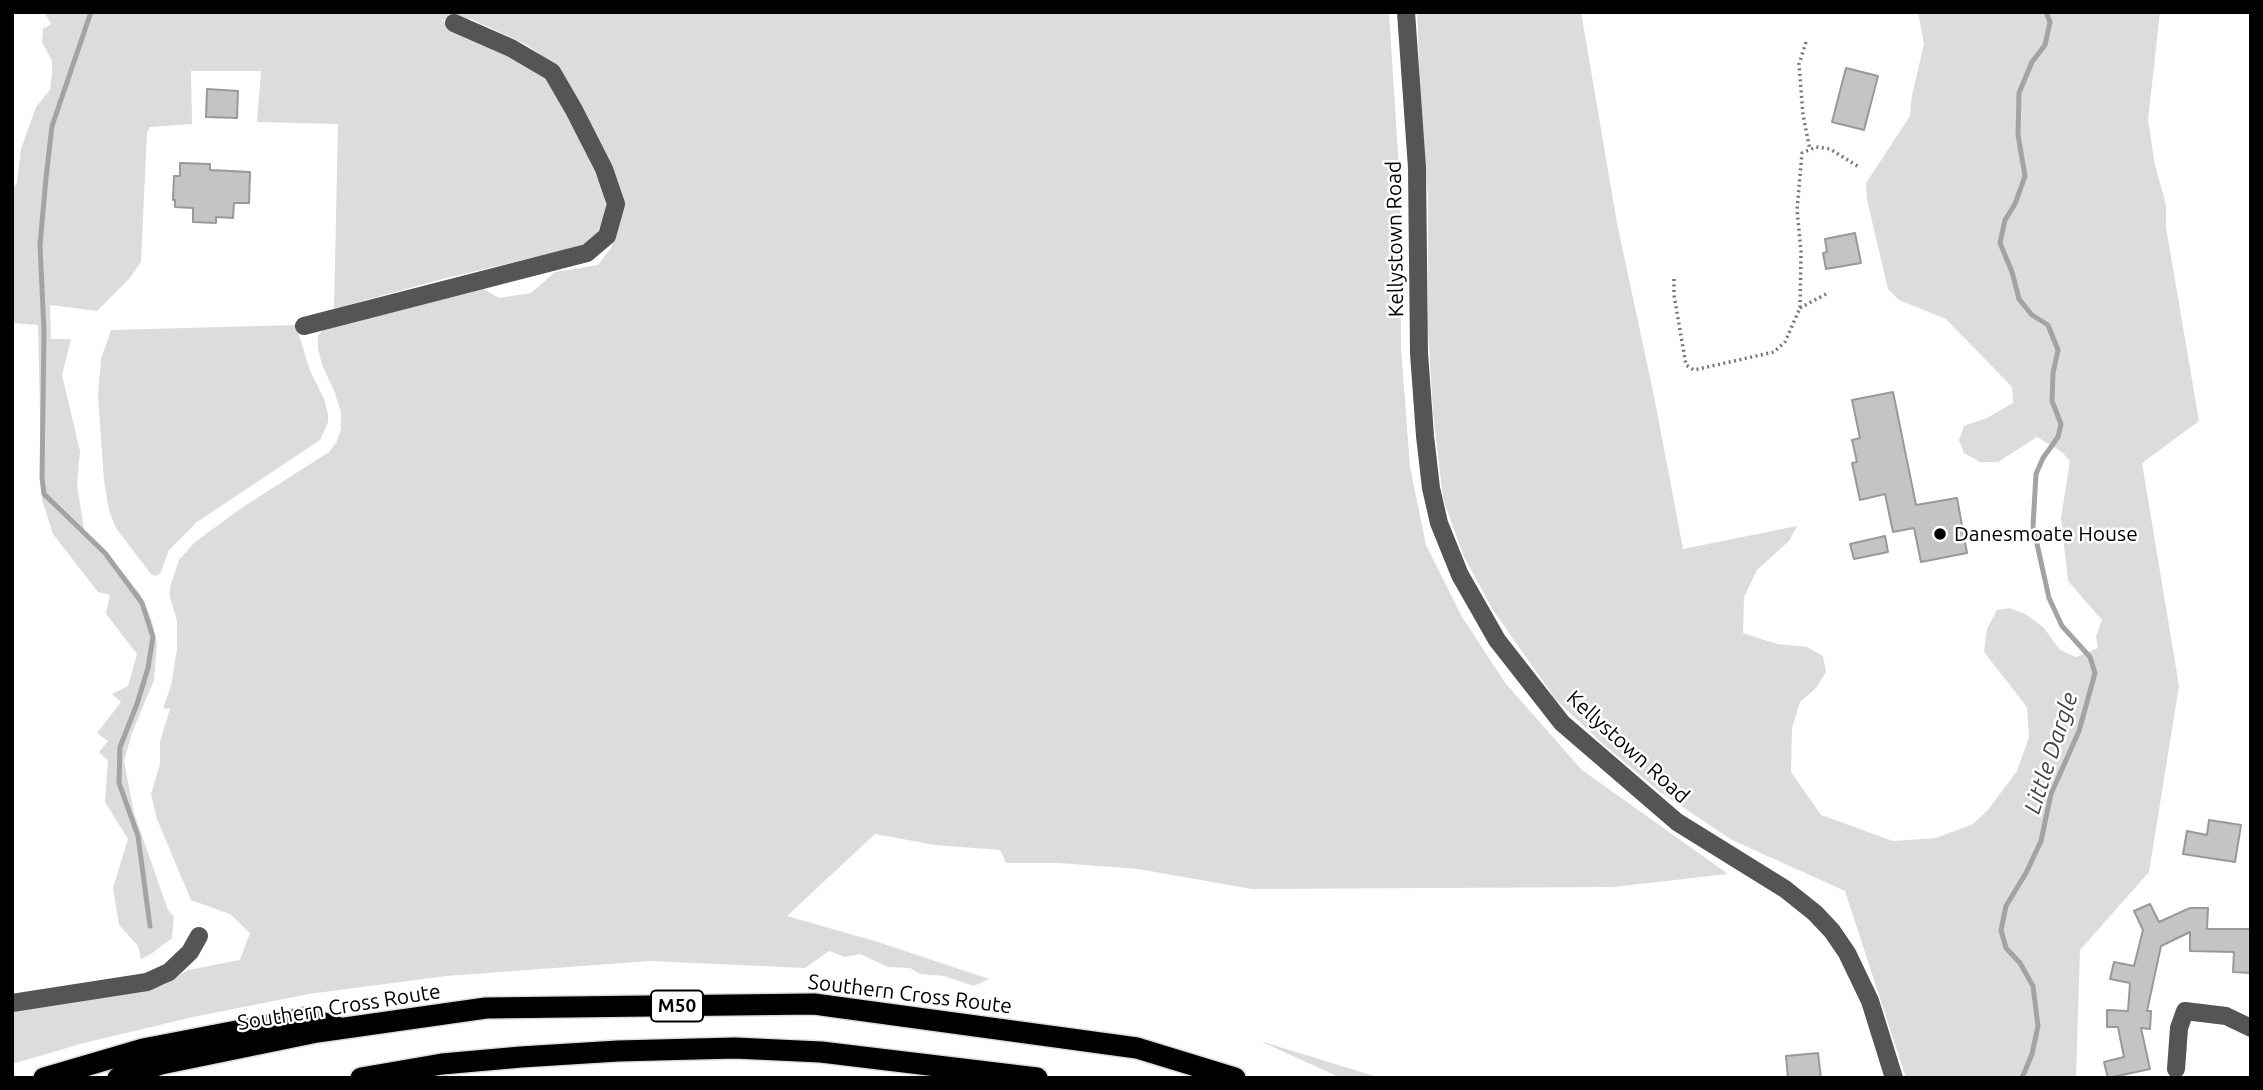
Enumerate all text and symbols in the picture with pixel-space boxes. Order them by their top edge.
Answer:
street label: Kellystown Road [1381,161,1409,317]
place label: Danesmoate House [1954,521,2138,547]
marker: Danesmoate House [1932,526,1948,542]
street label: Kellystown Road [1561,685,1695,809]
water label: Little Dargle [2018,689,2084,817]
street label: Southern Cross Route [807,969,1013,1019]
street label: Southern Cross Route [236,979,442,1035]
road number: M50 [651,990,703,1022]

